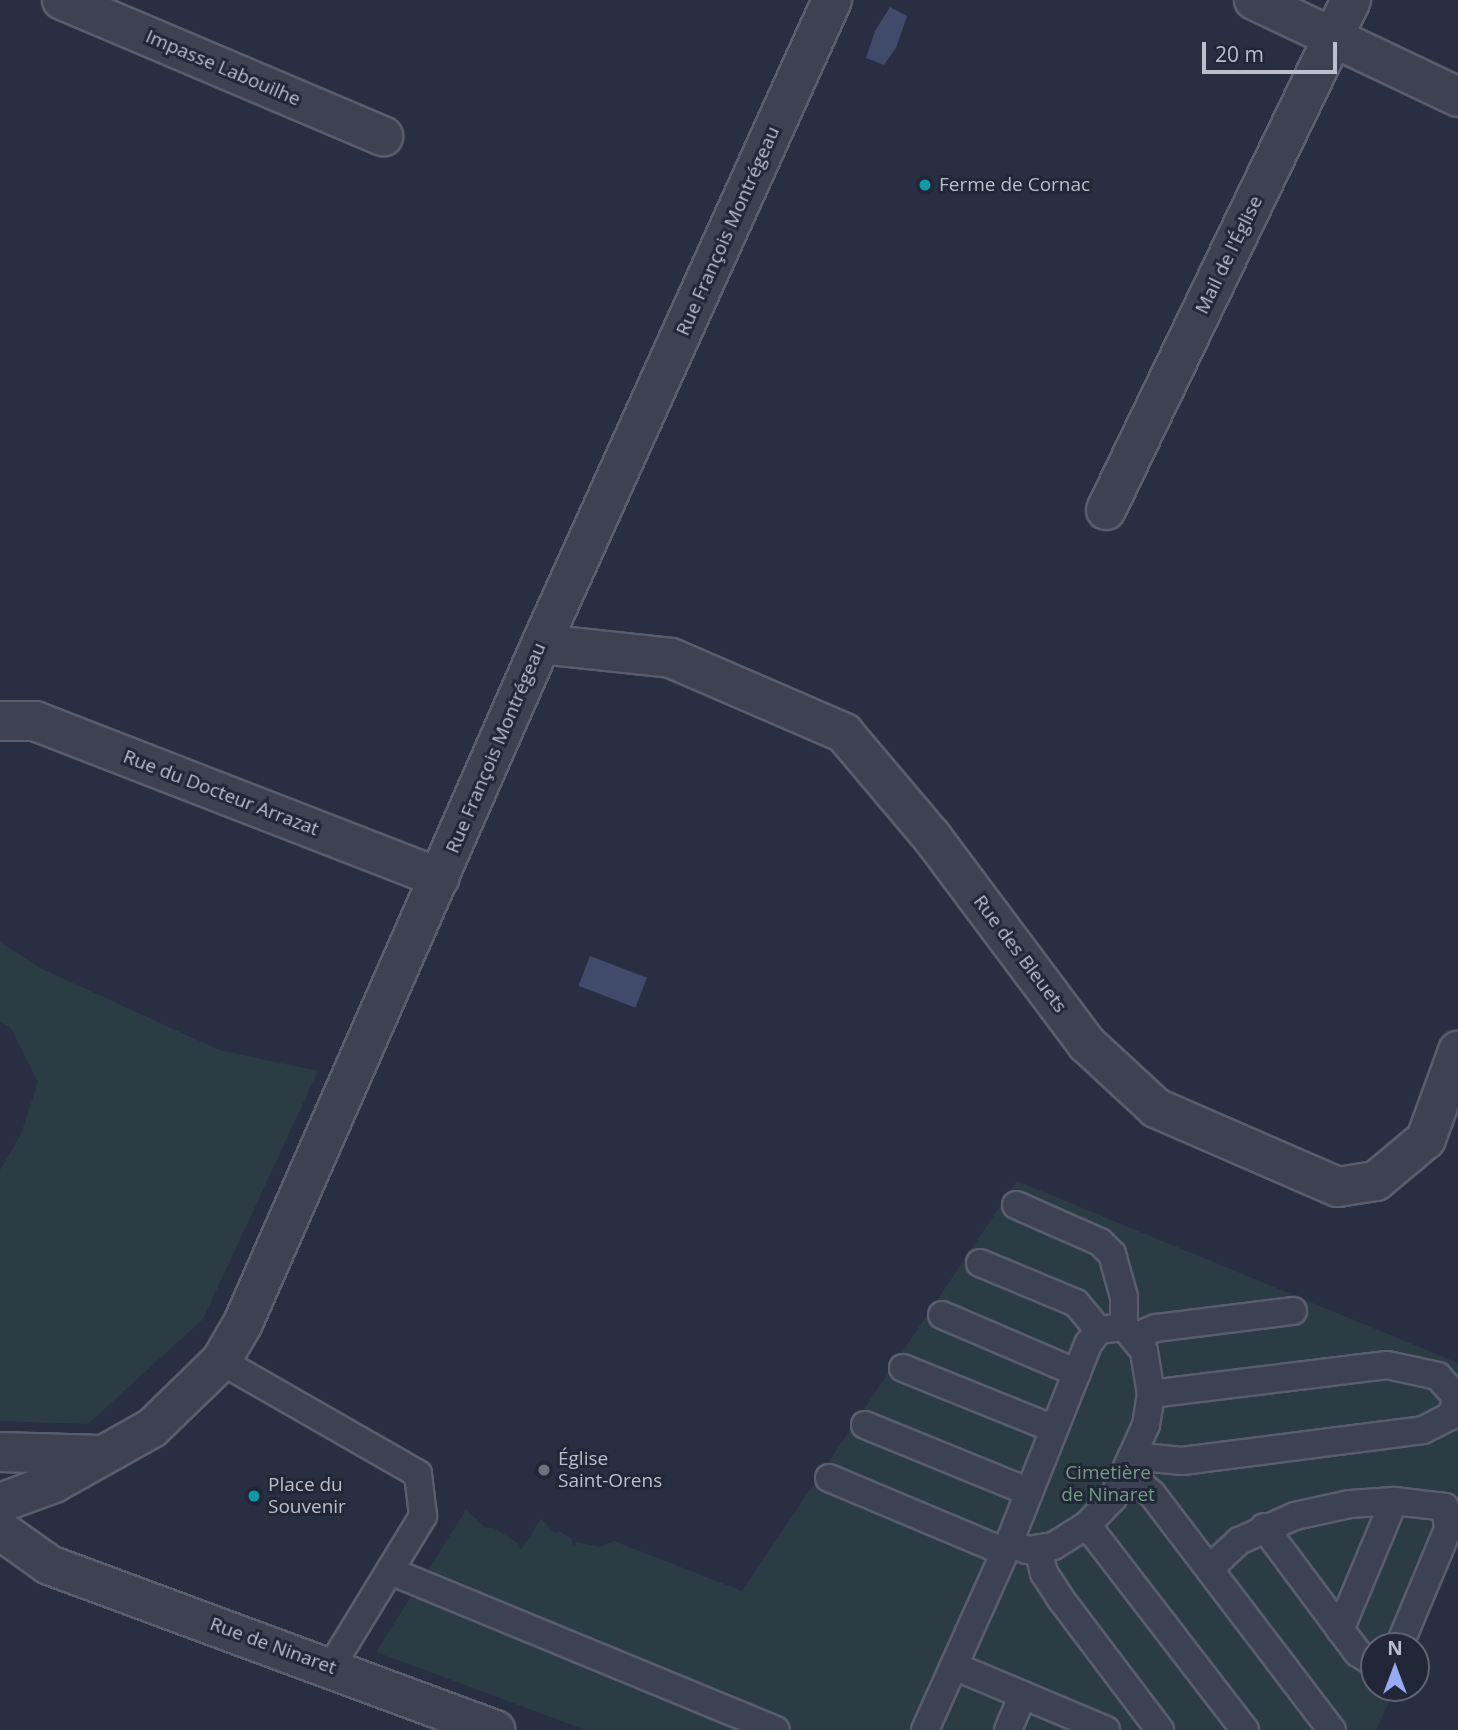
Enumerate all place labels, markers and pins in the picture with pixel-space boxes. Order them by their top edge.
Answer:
place label: Ferme de Cornac [939,174,1090,196]
marker: Ferme de Cornac [917,177,933,193]
place label: Église Saint-Orens [558,1448,662,1492]
marker: Église Saint-Orens [536,1462,552,1478]
place label: Place du Souvenir [268,1474,346,1518]
marker: Place du Souvenir [246,1488,262,1504]

